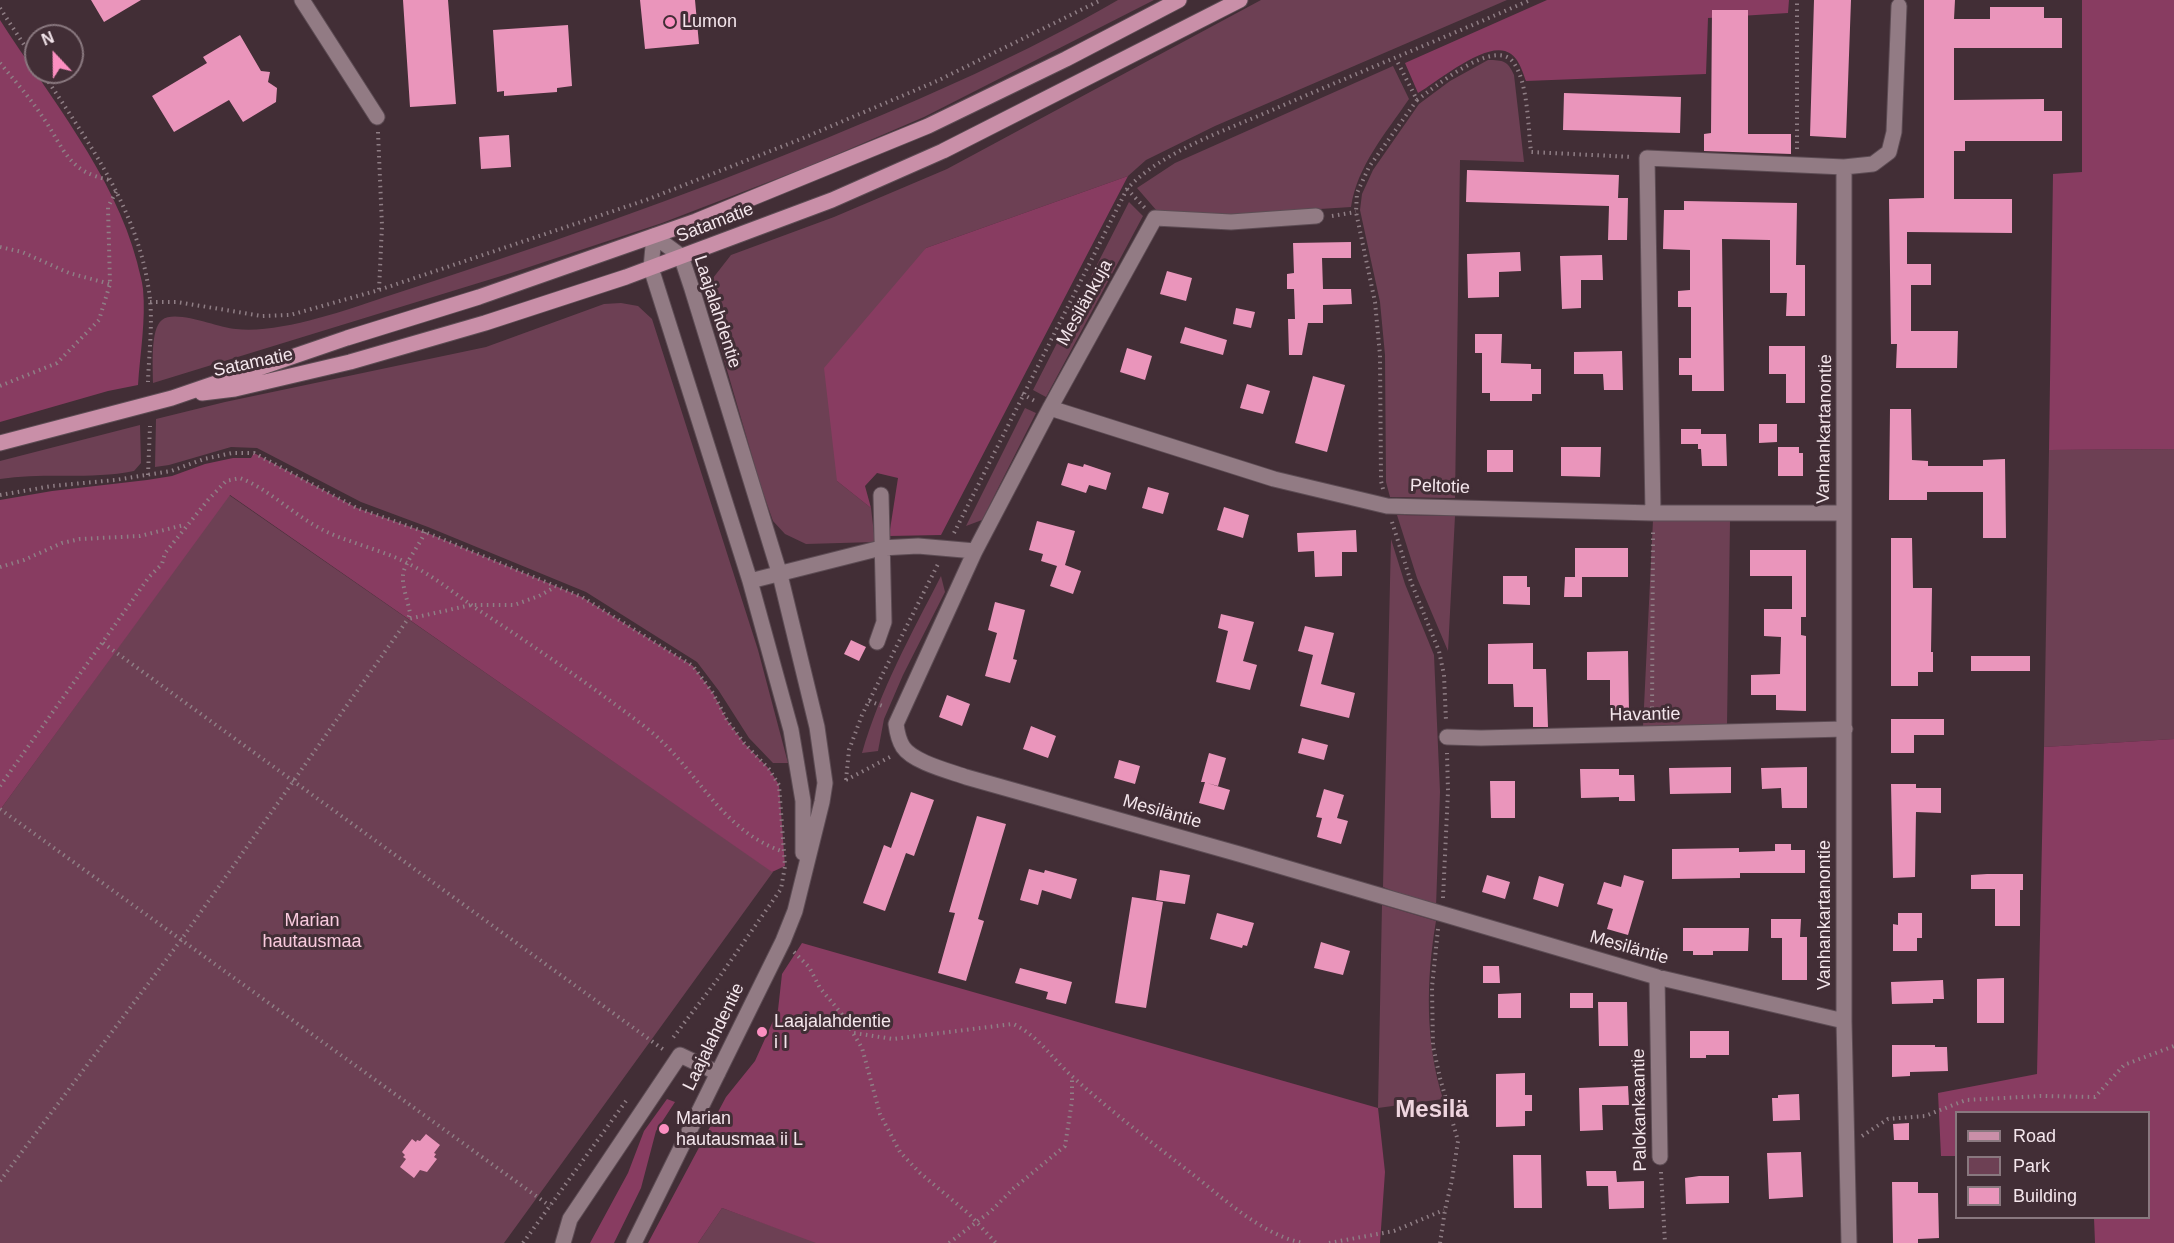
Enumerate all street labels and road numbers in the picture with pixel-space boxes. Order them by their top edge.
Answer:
street label: Satamatie [673,198,757,248]
street label: Laajalahdentie [689,253,745,371]
street label: Mesilänkuja [1053,256,1117,350]
street label: Satamatie [211,344,295,382]
street label: Vanhankartanontie [1813,354,1837,504]
street label: Peltotie [1410,475,1470,499]
street label: Havantie [1609,704,1681,726]
street label: Mesiläntie [1120,790,1204,834]
street label: Vanhankartanontie [1814,840,1836,990]
street label: Mesiläntie [1587,926,1671,970]
street label: Laajalahdentie [679,980,749,1094]
street label: Palokankaantie [1628,1048,1652,1172]

